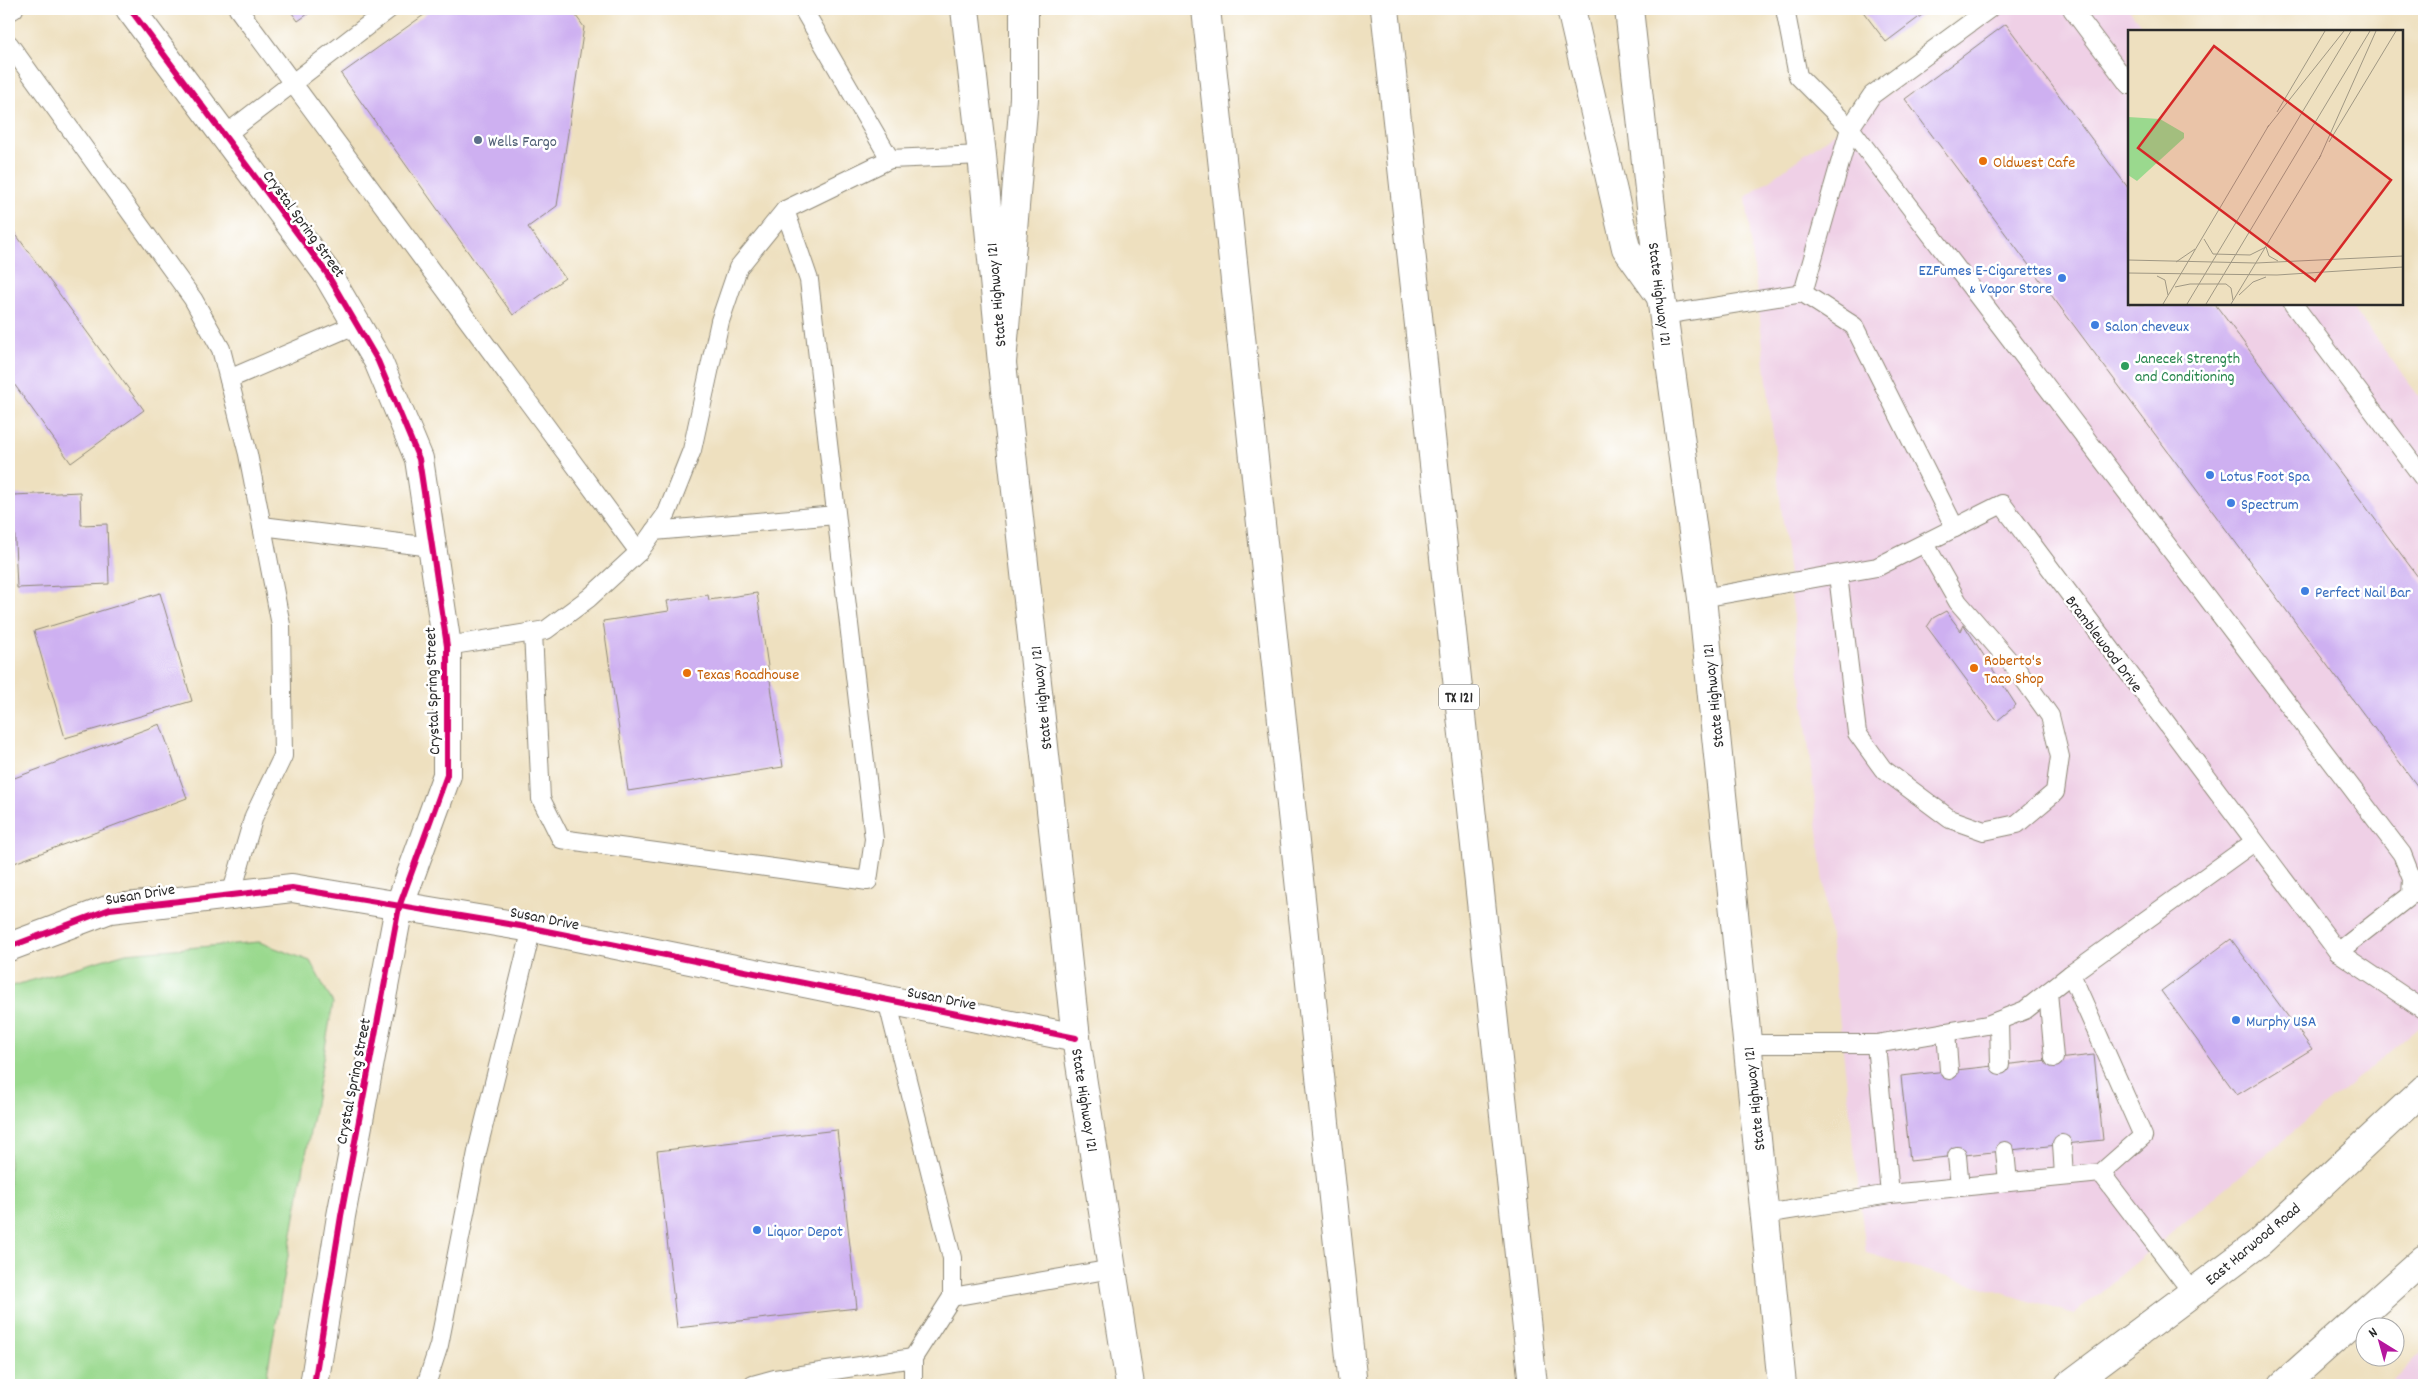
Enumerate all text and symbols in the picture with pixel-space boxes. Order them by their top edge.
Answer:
inset map [2128,30,2403,305]
place label: Wells Fargo [488,131,557,154]
marker: Wells Fargo [472,134,484,146]
place label: Oldwest Cafe [1993,152,2075,175]
marker: Oldwest Cafe [1977,155,1989,167]
street label: Crystal Spring Street [256,166,350,283]
street label: State Highway 121 [1641,241,1676,348]
street label: State Highway 121 [981,242,1013,348]
place label: EZFumes E-Cigarettes & Vapor Store [1919,260,2052,301]
marker: EZFumes E-Cigarettes & Vapor Store [2056,272,2068,284]
place label: Salon cheveux [2105,316,2189,339]
marker: Salon cheveux [2089,319,2101,331]
place label: Janecek Strength and Conditioning [2135,348,2240,389]
marker: Janecek Strength and Conditioning [2119,360,2131,372]
place label: Lotus Foot Spa [2220,466,2310,489]
marker: Lotus Foot Spa [2204,469,2216,481]
place label: Spectrum [2241,494,2299,517]
marker: Spectrum [2225,497,2237,509]
place label: Perfect Nail Bar [2315,582,2411,605]
marker: Perfect Nail Bar [2299,585,2311,597]
street label: Bramblewood Drive [2059,591,2147,698]
street label: Crystal Spring Street [420,626,447,755]
street label: State Highway 121 [1698,643,1731,749]
street label: State Highway 121 [1026,645,1059,751]
place label: Roberto's Taco Shop [1984,650,2044,691]
marker: Roberto's Taco Shop [1968,662,1980,674]
place label: Texas Roadhouse [697,664,799,687]
marker: Texas Roadhouse [681,667,693,679]
road number: TX 121 [1439,684,1479,710]
street label: Susan Drive [104,879,177,912]
street label: Susan Drive [508,901,581,937]
street label: Susan Drive [905,981,978,1017]
place label: Murphy USA [2246,1011,2317,1034]
marker: Murphy USA [2230,1014,2242,1026]
street label: Crystal Spring Street [331,1016,378,1147]
street label: State Highway 121 [1739,1046,1772,1152]
street label: State Highway 121 [1064,1047,1103,1154]
street label: East Harwood Road [2201,1198,2306,1292]
place label: Liquor Depot [767,1221,843,1244]
marker: Liquor Depot [751,1224,763,1236]
north arrow [2356,1316,2406,1366]
text: N [2365,1323,2382,1343]

